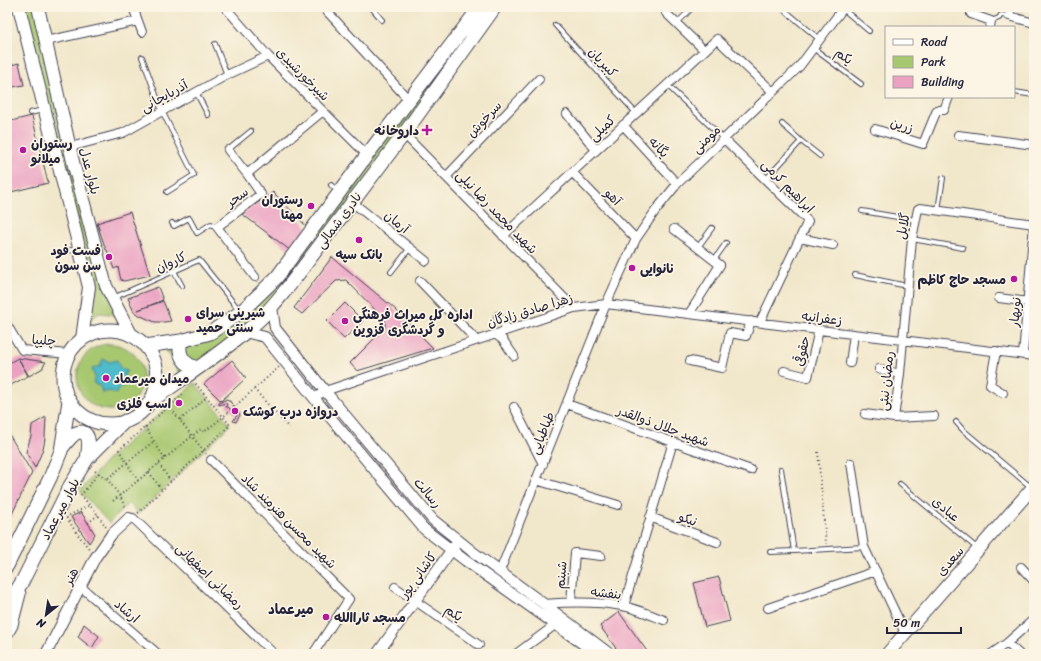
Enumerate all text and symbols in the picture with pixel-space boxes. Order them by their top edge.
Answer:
legend [885,26,1015,98]
text: Road [921,31,948,53]
street label: شیرخورشیدی [270,41,336,107]
street label: کبیریان [583,41,624,83]
street label: یکم [830,41,858,71]
text: Park [921,51,946,73]
text: Building [921,71,964,93]
street label: آذربایجانی [136,73,193,119]
street label: سرخوش [460,95,508,143]
street label: کمیلی [583,109,621,147]
street label: زرین [888,111,916,139]
place label: داروخانه [374,119,419,142]
street label: مومنی [686,119,726,159]
marker: داروخانه [422,125,432,135]
street label: یگانه [643,131,675,163]
place label: رستوران میلانو [30,132,73,170]
marker: رستوران میلانو [18,145,28,155]
street label: بلوار عدل [73,145,107,197]
street label: ابراهیم کرمی [756,153,820,219]
street label: شهید محمد رضا نیلی [451,164,543,260]
street label: سحر [220,181,253,214]
street label: آهو [598,182,628,212]
street label: نادری شمالی [310,186,368,254]
place label: رستوران مهتا [261,188,303,226]
marker: رستوران مهتا [306,201,316,211]
street label: آرمان [379,204,415,240]
street label: گلایل [889,210,917,241]
marker: بانک سپه [354,235,364,245]
place label: فست فود سن سون [50,239,101,277]
place label: بانک سپه [335,243,383,266]
street label: کاروان [152,245,191,279]
marker: فست فود سن سون [104,252,114,262]
place label: نانوایی [640,257,675,280]
marker: نانوایی [627,263,637,273]
place label: مسجد حاج کاظم [918,268,1006,291]
marker: مسجد حاج کاظم [1009,274,1019,284]
street label: زهرا صادق زادگان [484,286,576,334]
street label: نوبهار [1002,296,1028,329]
place label: شیرینی سرای سنتی حمید [196,301,265,339]
place label: اداره کل میراث فرهنگی و گردشگری قزوین [353,303,473,341]
street label: زعفرانیه [800,304,844,332]
marker: شیرینی سرای سنتی حمید [183,314,193,324]
marker: اداره کل میراث فرهنگی و گردشگری قزوین [340,316,350,326]
street label: چلیپا [31,328,57,352]
street label: حقوقی [787,333,817,368]
street label: رمضان نبئی [871,350,901,412]
place label: میدان میرعماد [114,367,189,390]
marker: میدان میرعماد [101,373,111,383]
place label: اسب فلزی [117,392,171,415]
marker: اسب فلزی [174,398,184,408]
street label: شهید جلال ذوالقدر [613,398,712,453]
place label: دروازه درب کوشک [243,400,338,423]
marker: دروازه درب کوشک [230,406,240,416]
street label: طباطبایی [523,408,561,458]
street label: شهید محسن هنرمند شاد [236,468,342,574]
street label: رسالت [408,472,448,514]
street label: بلوار میرعماد [34,474,86,544]
street label: عبادی [927,490,965,528]
street label: نیکو [675,505,701,533]
street label: رمضانی اصفهانی [170,537,250,615]
street label: سعدی [930,541,970,581]
street label: کاشانی پور [392,546,443,604]
street label: شبنم [548,560,574,590]
street label: هنر [56,563,85,590]
street label: بنفشه [589,580,623,606]
street label: ارشاد [109,593,145,629]
north arrow [26,595,66,635]
district label: میرعماد [268,597,314,622]
street label: یکم [440,598,468,628]
place label: مسجد ثاراالله [334,606,406,629]
scale bar [887,609,961,635]
marker: مسجد ثاراالله [321,612,331,622]
text: 50 m [893,612,920,634]
text: N [33,613,50,634]

